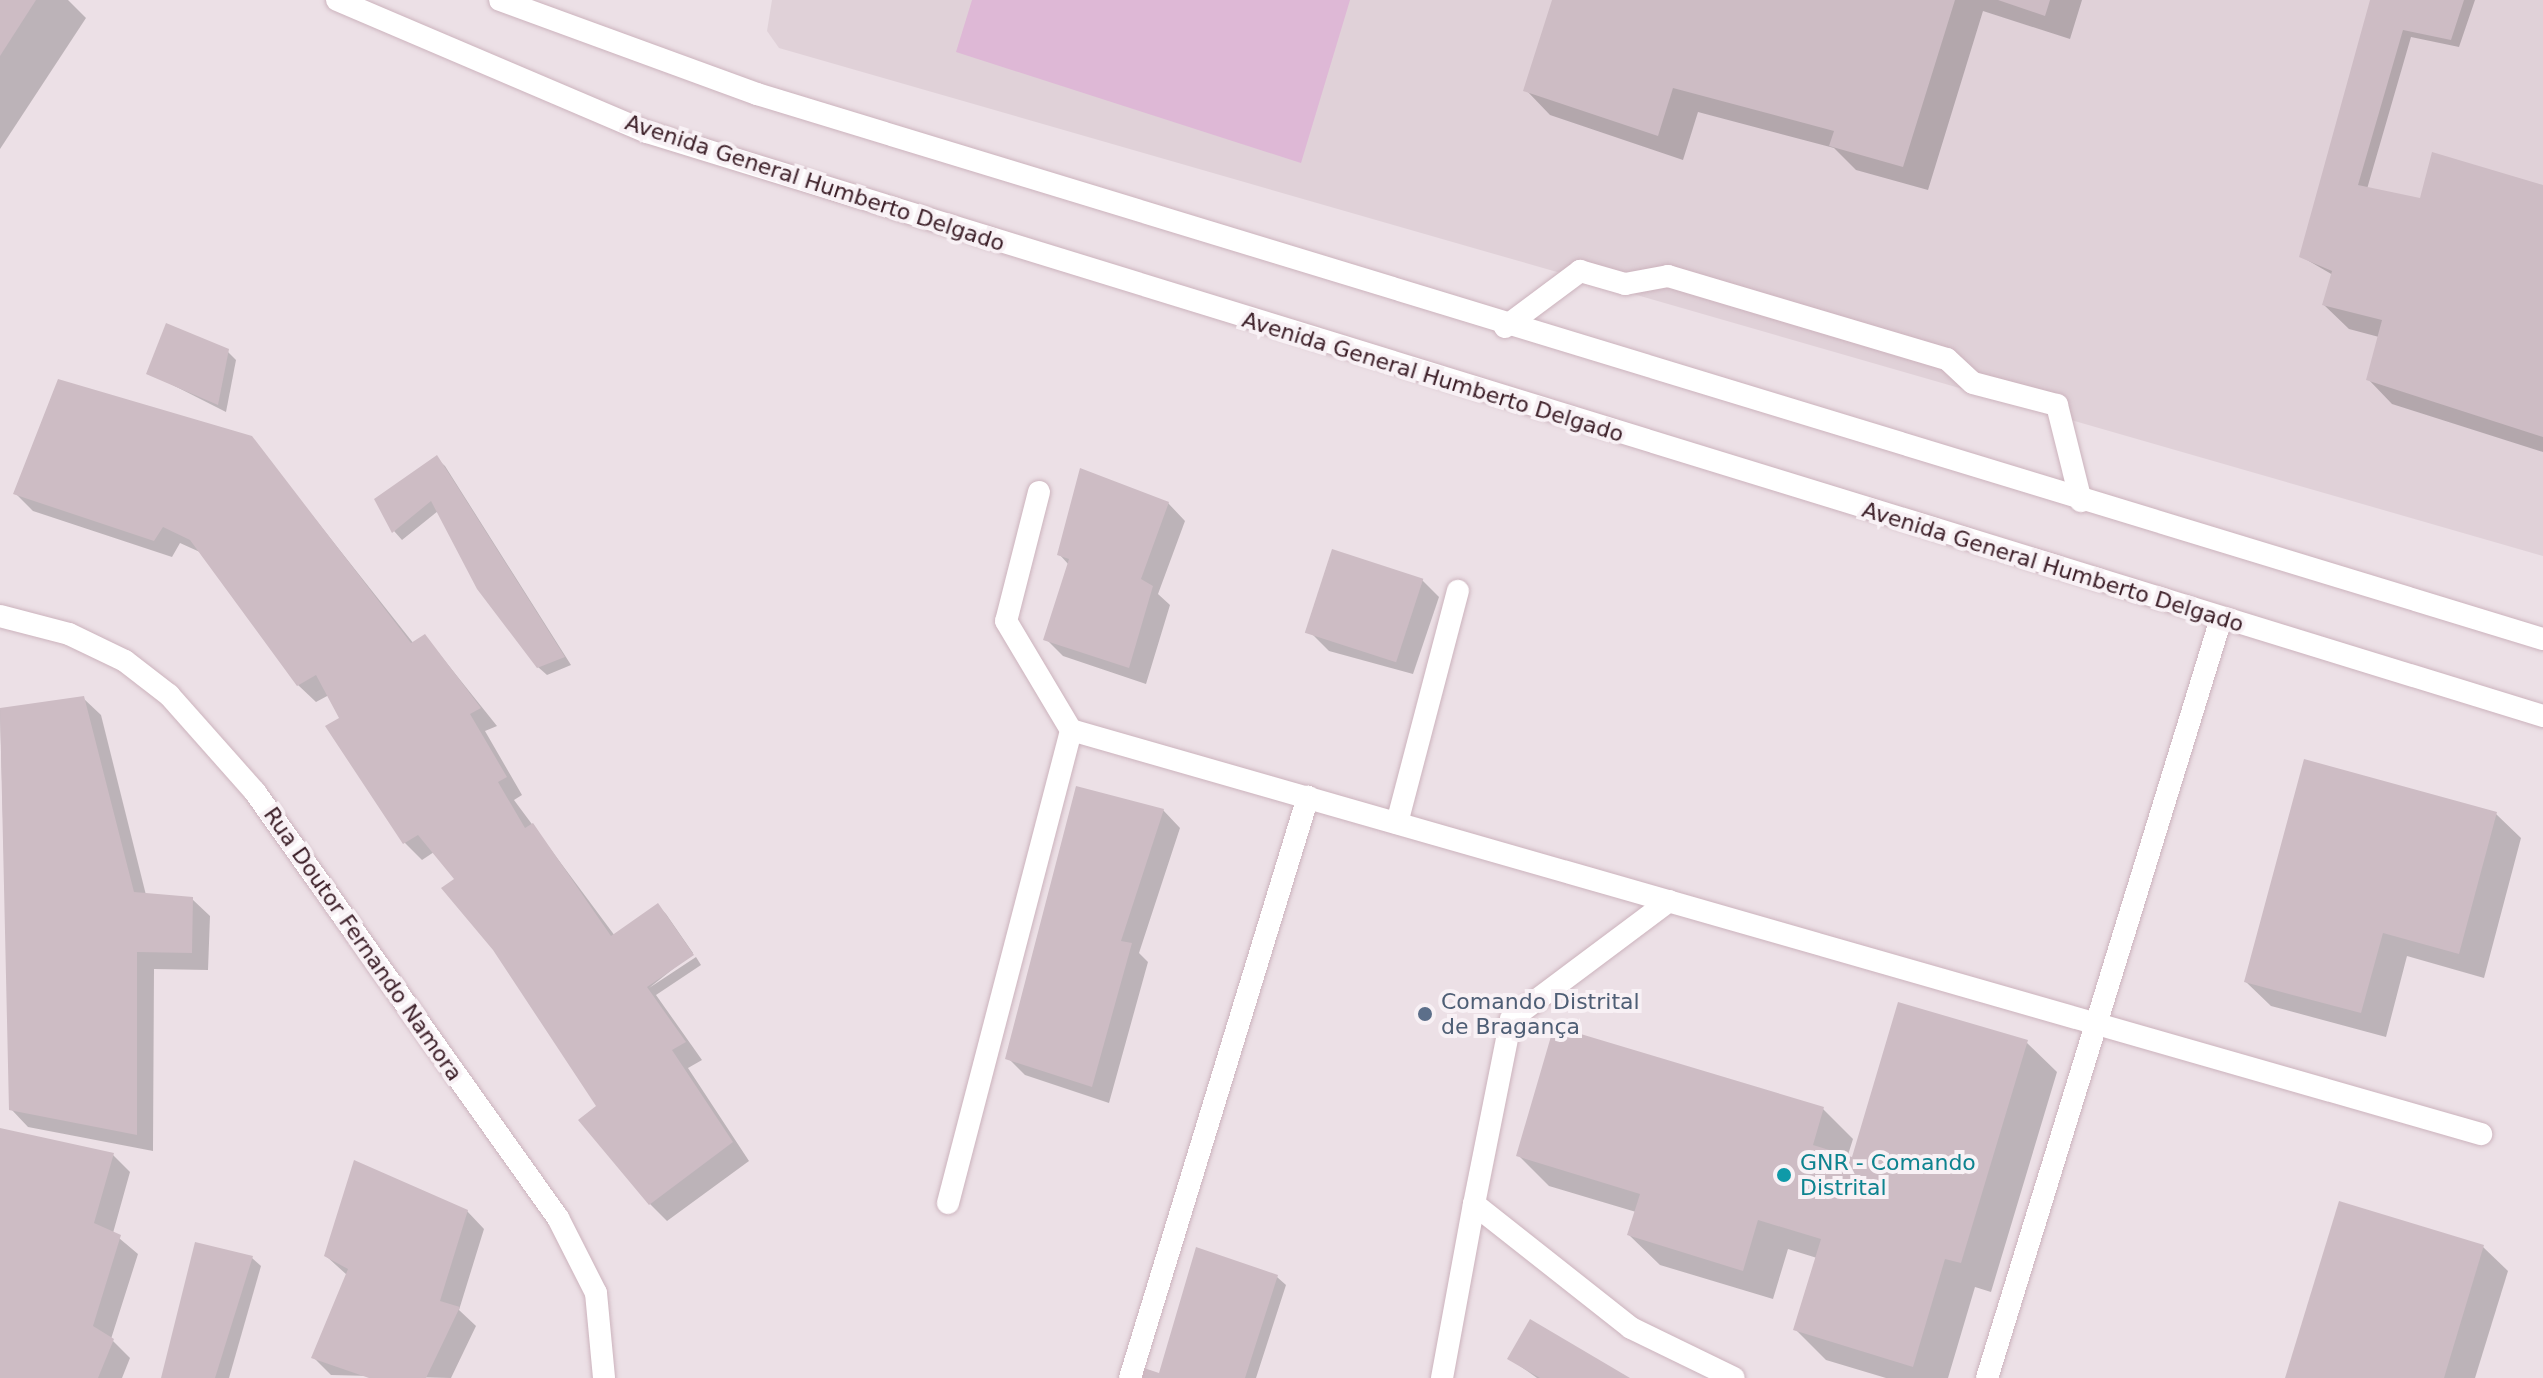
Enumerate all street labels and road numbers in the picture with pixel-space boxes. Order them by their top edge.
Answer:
street label: Avenida General Humberto Delgado [622,109,1008,257]
street label: Avenida General Humberto Delgado [1239,306,1627,448]
street label: Avenida General Humberto Delgado [1859,496,2247,638]
street label: Rua Doutor Fernando Namora [258,802,468,1086]

